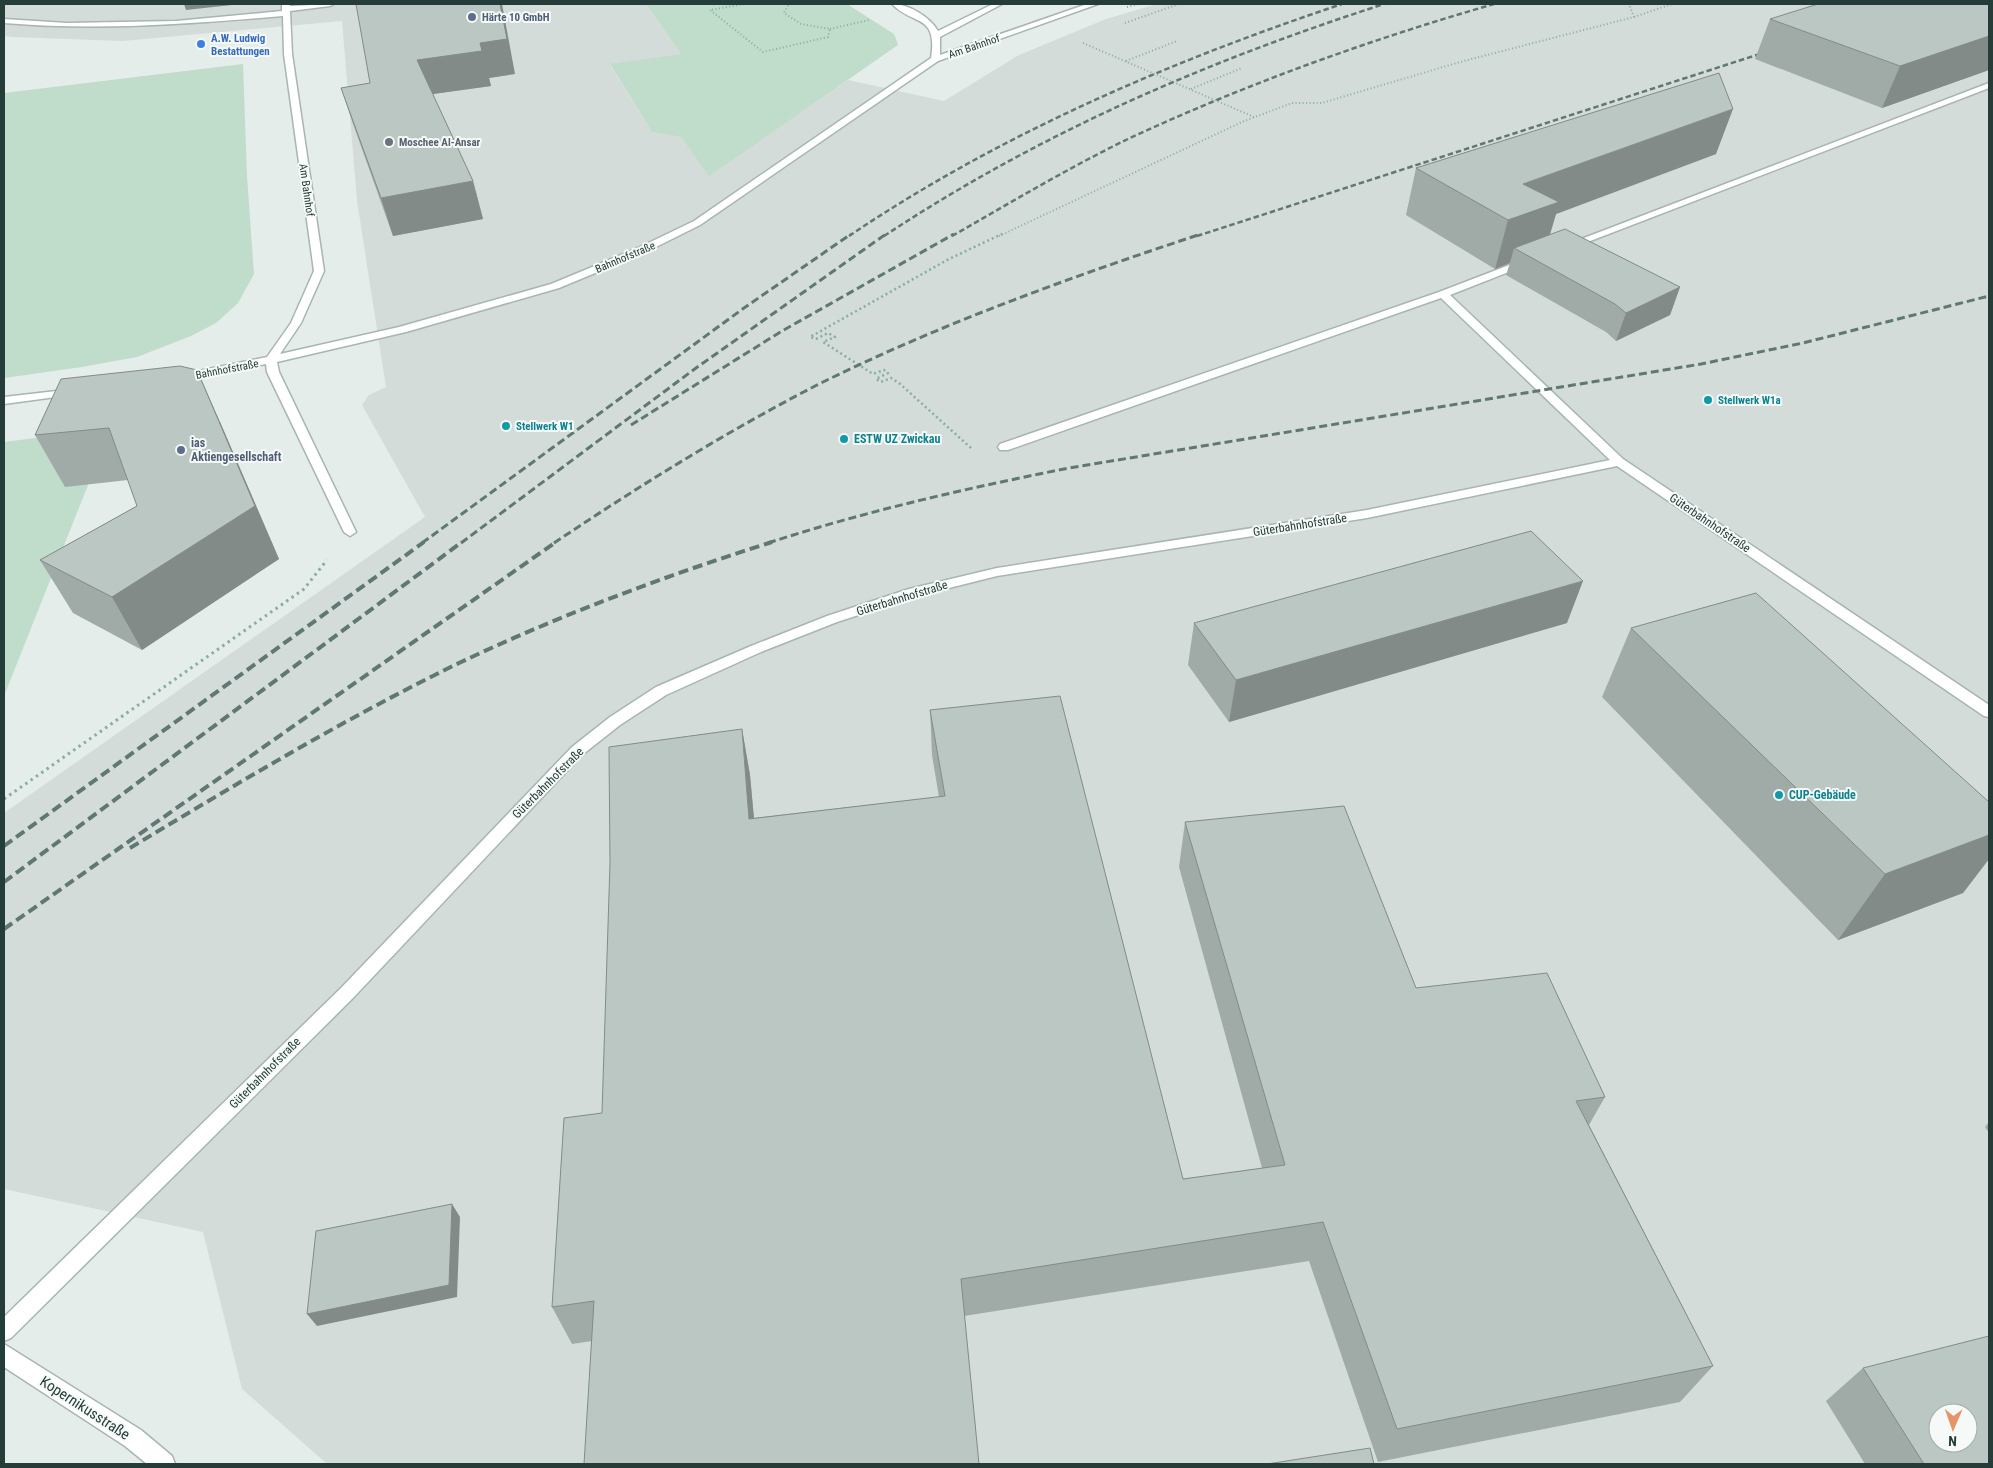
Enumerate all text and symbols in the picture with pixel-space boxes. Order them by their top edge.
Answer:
marker: Härte 10 GmbH [466,11,478,23]
place label: Härte 10 GmbH [482,11,550,24]
street label: Am Bahnhof [947,31,1002,61]
place label: A.W. Ludwig Bestattungen [211,32,270,58]
marker: A.W. Ludwig Bestattungen [195,38,207,50]
marker: Moschee Al-Ansar [383,136,395,148]
place label: Moschee Al-Ansar [399,136,481,149]
street label: Am Bahnhof [296,163,317,218]
street label: Bahnhofstraße [593,239,657,276]
street label: Bahnhofstraße [195,357,260,382]
marker: Stellwerk W1a [1702,394,1714,406]
place label: Stellwerk W1a [1718,394,1781,407]
marker: Stellwerk W1 [500,420,512,432]
place label: Stellwerk W1 [516,420,574,433]
place label: ESTW UZ Zwickau [854,432,940,446]
marker: ESTW UZ Zwickau [838,433,850,445]
place label: ias Aktiengesellschaft [191,436,282,464]
marker: ias Aktiengesellschaft [175,444,187,456]
street label: Güterbahnhofstraße [1667,491,1753,555]
street label: Güterbahnhofstraße [1252,511,1348,539]
street label: Güterbahnhofstraße [855,577,950,619]
street label: Güterbahnhofstraße [510,744,587,821]
place label: CUP-Gebäude [1789,788,1856,802]
marker: CUP-Gebäude [1773,789,1785,801]
street label: Güterbahnhofstraße [227,1034,304,1111]
street label: Kopernikusstraße [37,1372,133,1444]
north arrow [1928,1403,1978,1453]
text: N [1948,1433,1957,1449]

